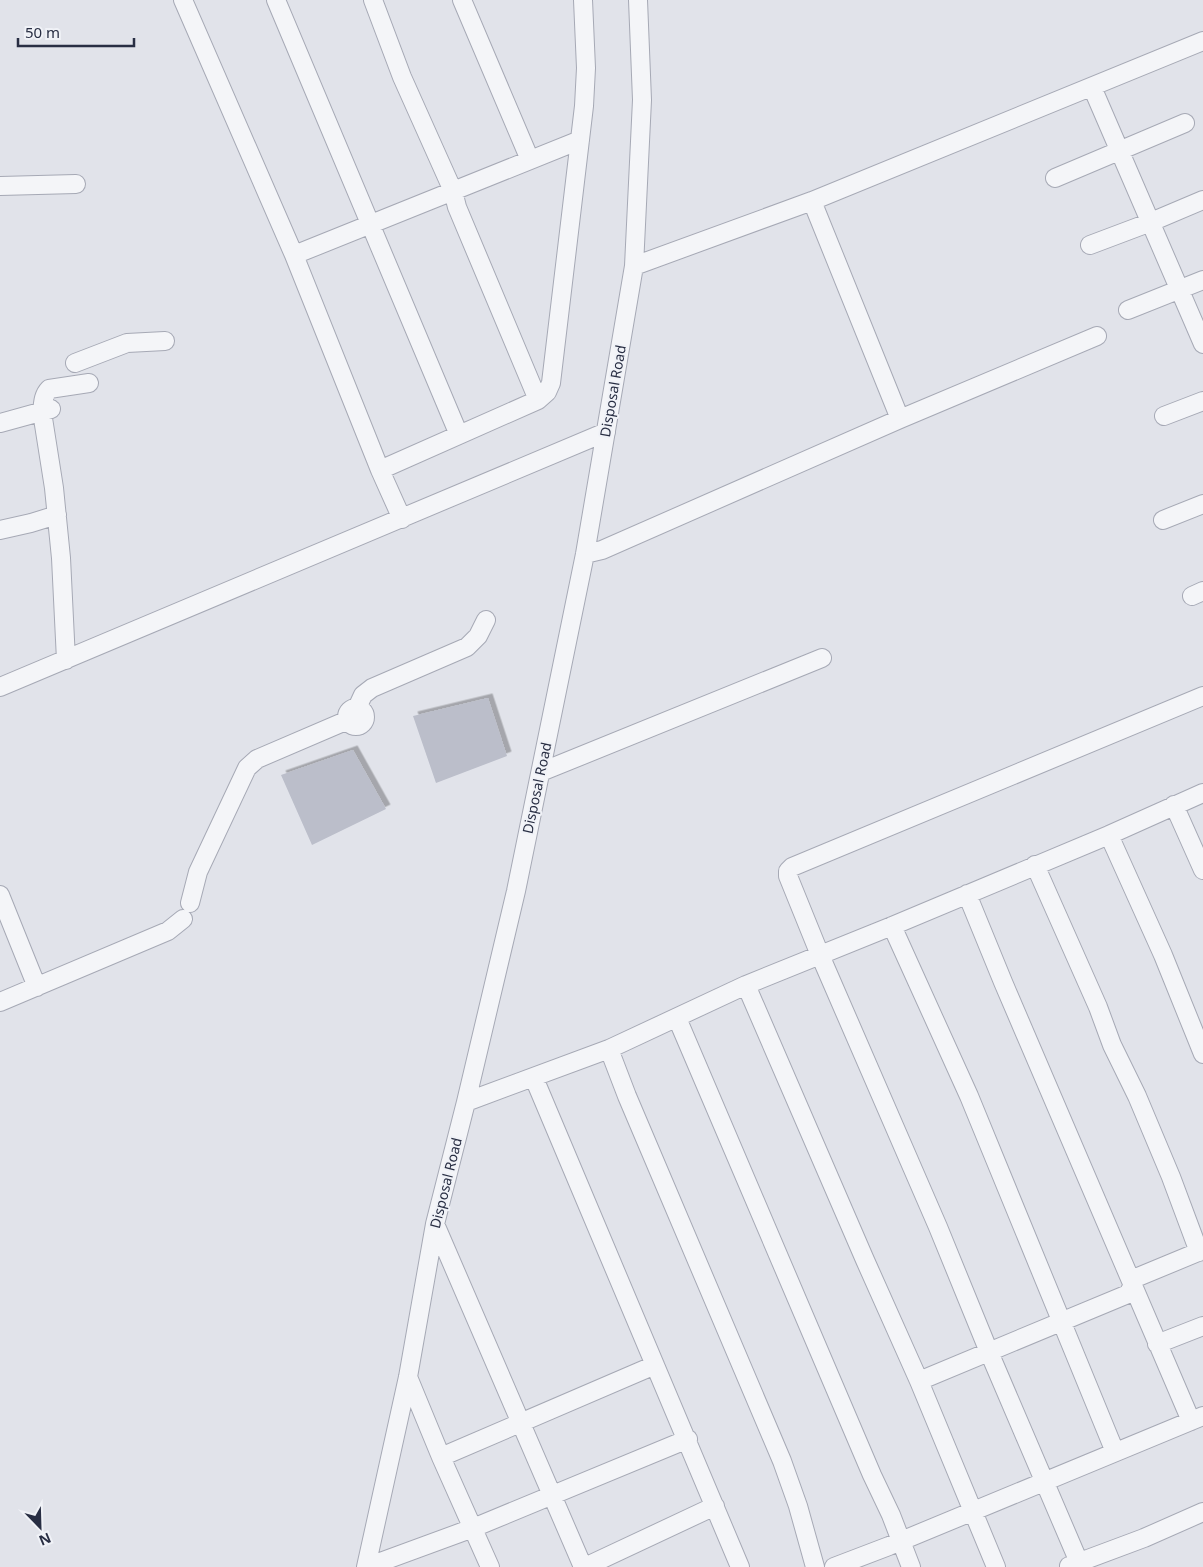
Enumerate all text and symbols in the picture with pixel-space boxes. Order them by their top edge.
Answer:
scale bar [18,15,134,47]
text: 50 m [25,22,60,42]
street label: Disposal Road [595,343,630,438]
street label: Disposal Road [518,740,555,835]
street label: Disposal Road [425,1135,466,1230]
north arrow [15,1502,65,1552]
text: N [36,1528,54,1550]

